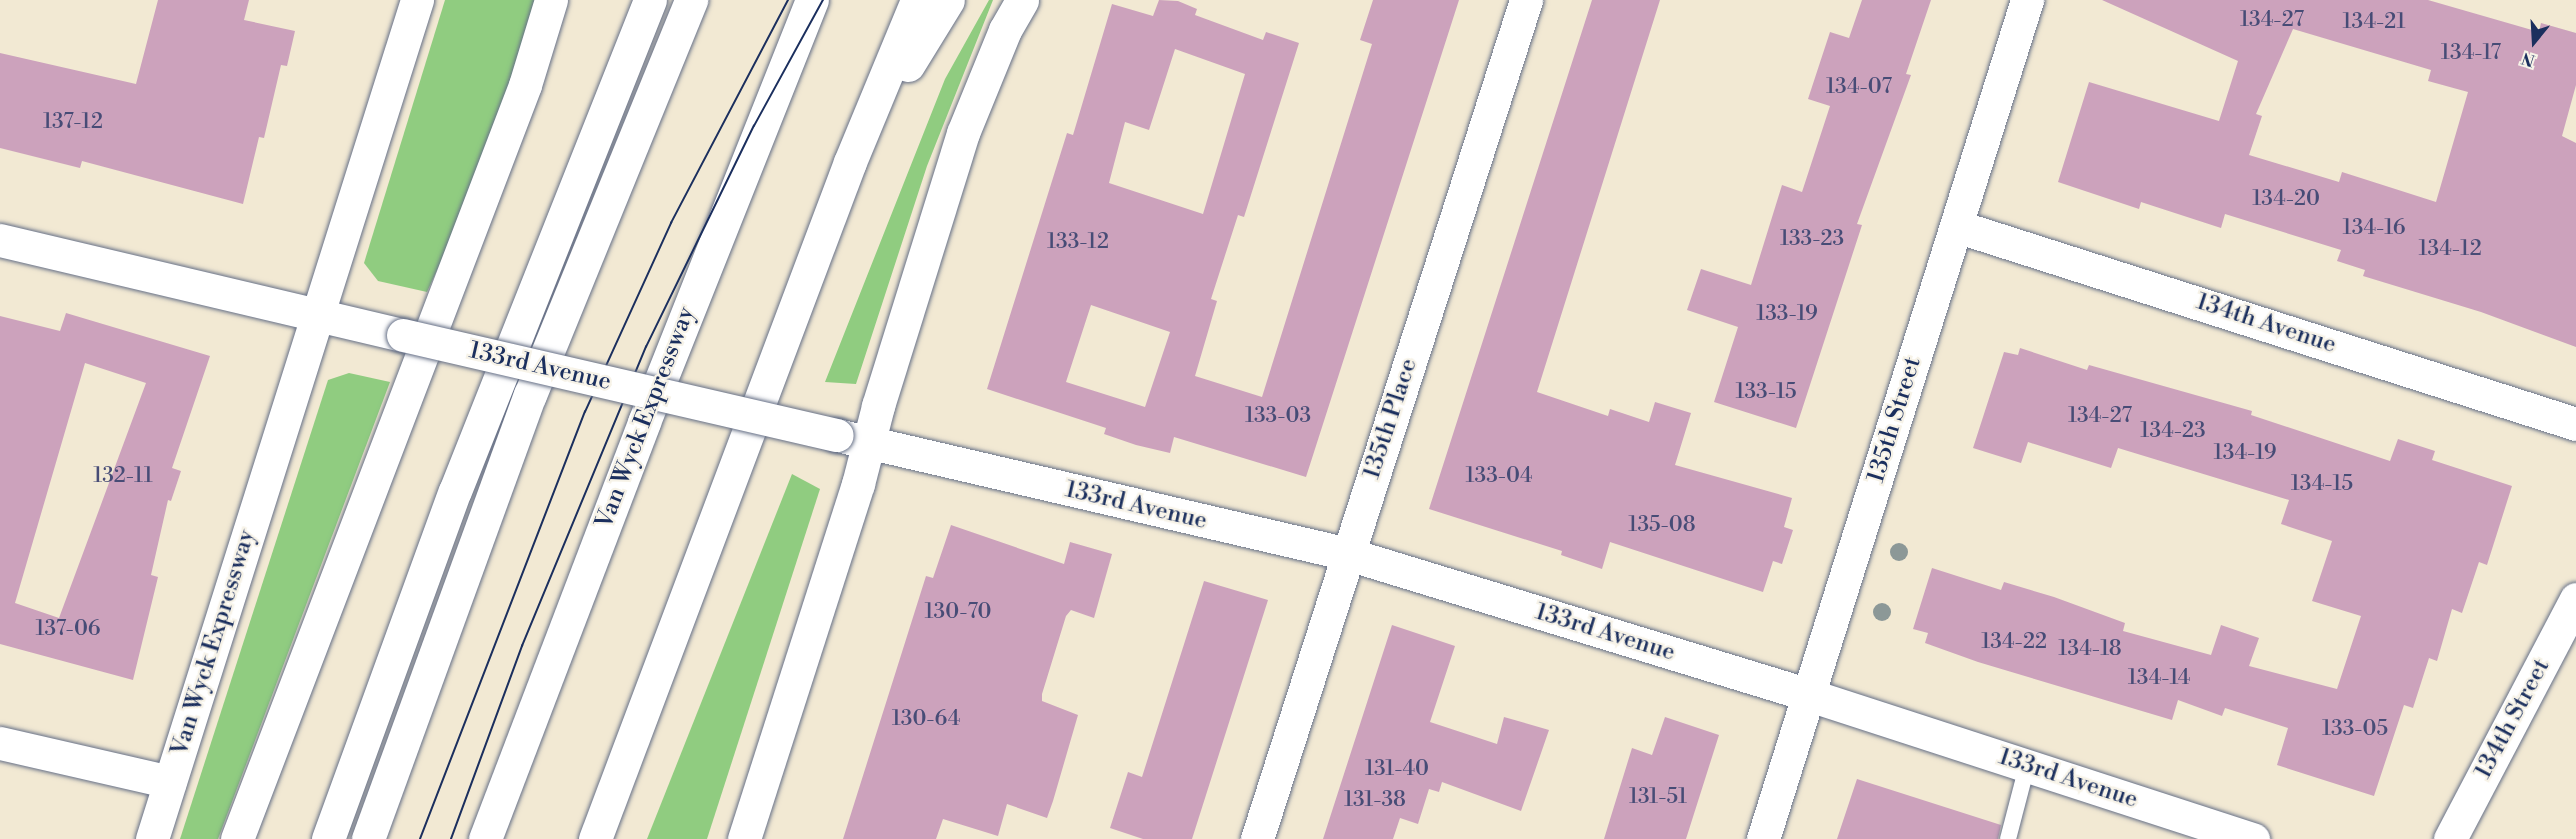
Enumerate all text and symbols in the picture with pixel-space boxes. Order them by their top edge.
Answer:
house number: 134-27 [2240,7,2304,33]
house number: 134-21 [2342,9,2406,35]
north arrow [2504,12,2564,72]
house number: 134-17 [2441,40,2501,66]
text: N [2519,48,2538,71]
house number: 134-07 [1826,74,1892,100]
house number: 137-12 [43,109,103,135]
house number: 134-20 [2252,186,2320,212]
house number: 134-16 [2343,215,2405,241]
house number: 133-23 [1780,226,1844,252]
house number: 133-12 [1047,229,1109,255]
house number: 134-12 [2418,236,2482,262]
street label: 134th Avenue [2192,288,2340,360]
house number: 133-19 [1756,301,1818,327]
street label: Van Wyck Expressway [590,303,702,533]
street label: 133rd Avenue [466,337,614,397]
street label: 135th Street [1862,354,1928,486]
street label: 135th Place [1358,355,1424,483]
house number: 133-15 [1735,379,1797,405]
house number: 133-03 [1245,403,1311,429]
house number: 134-27 [2068,403,2132,429]
house number: 134-23 [2140,418,2206,444]
house number: 134-19 [2214,440,2276,466]
house number: 132-11 [93,463,153,489]
house number: 133-04 [1466,463,1532,489]
house number: 134-15 [2291,471,2353,497]
street label: 133rd Avenue [1062,476,1210,536]
house number: 135-08 [1628,512,1696,538]
street label: Van Wyck Expressway [166,526,262,760]
street label: 133rd Avenue [1532,598,1678,668]
house number: 130-70 [925,599,991,625]
house number: 137-06 [35,616,101,642]
house number: 134-22 [1981,629,2047,655]
house number: 134-18 [2058,636,2122,662]
street label: 134th Street [2469,654,2557,784]
house number: 134-14 [2128,665,2190,691]
house number: 130-64 [892,706,960,732]
house number: 133-05 [2322,716,2388,742]
street label: 133rd Avenue [1995,743,2141,815]
house number: 131-40 [1365,756,1429,782]
house number: 131-51 [1629,784,1687,810]
house number: 131-38 [1344,787,1406,813]

